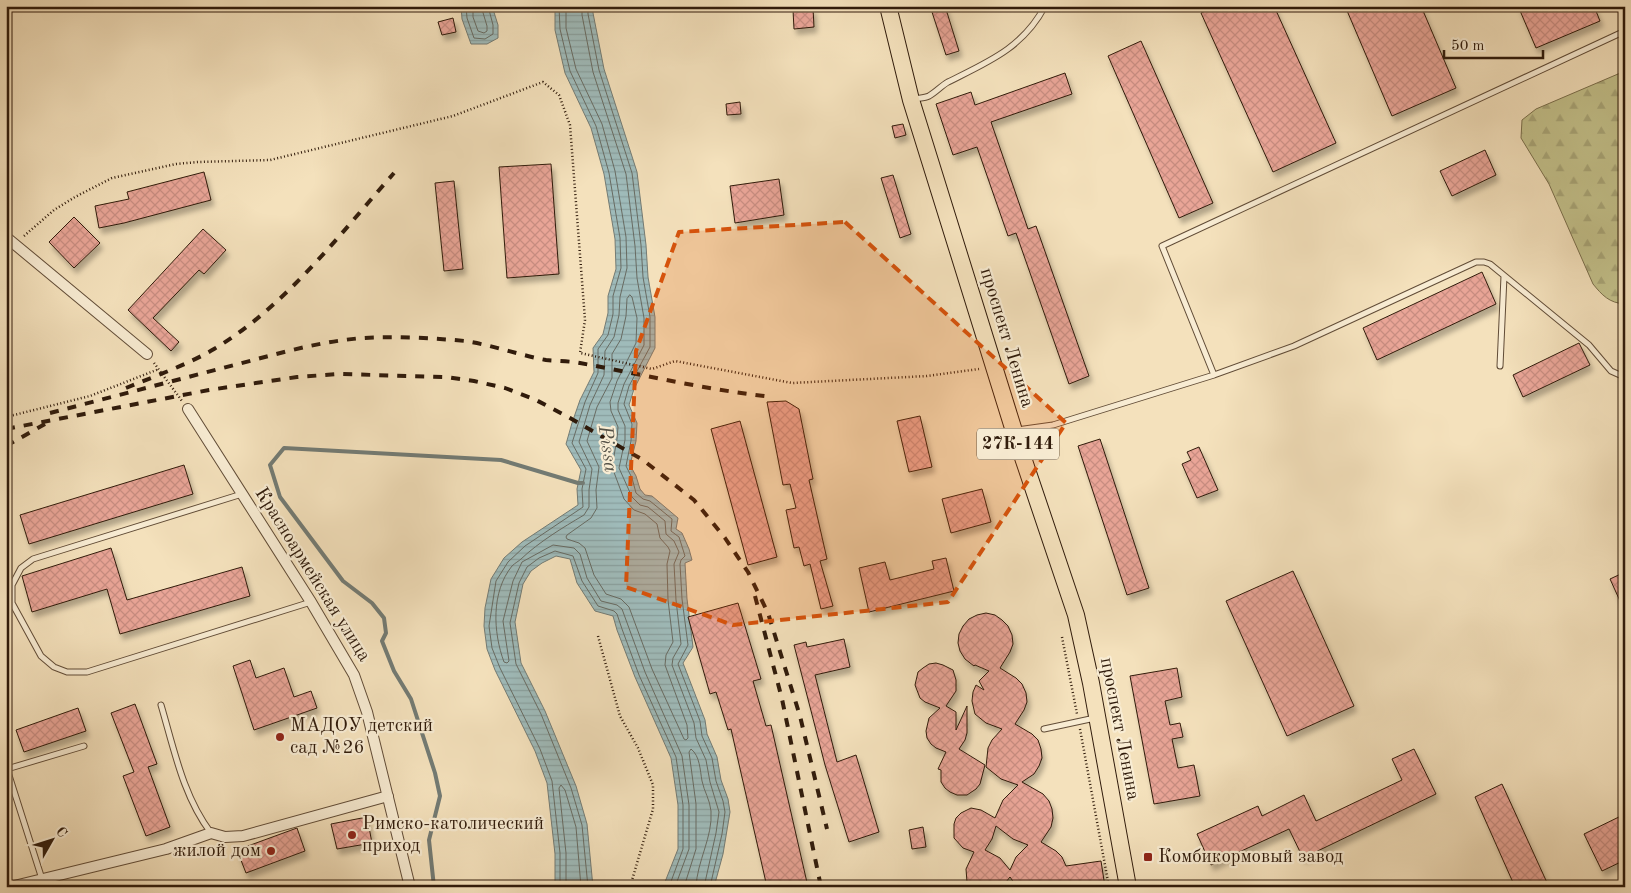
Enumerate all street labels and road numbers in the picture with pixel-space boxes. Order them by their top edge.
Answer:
street label: проспект Ленина [976,266,1036,411]
road number: 27К-144 [977,428,1059,459]
street label: Красноармейская улица [251,485,374,666]
street label: проспект Ленина [1096,656,1142,803]

